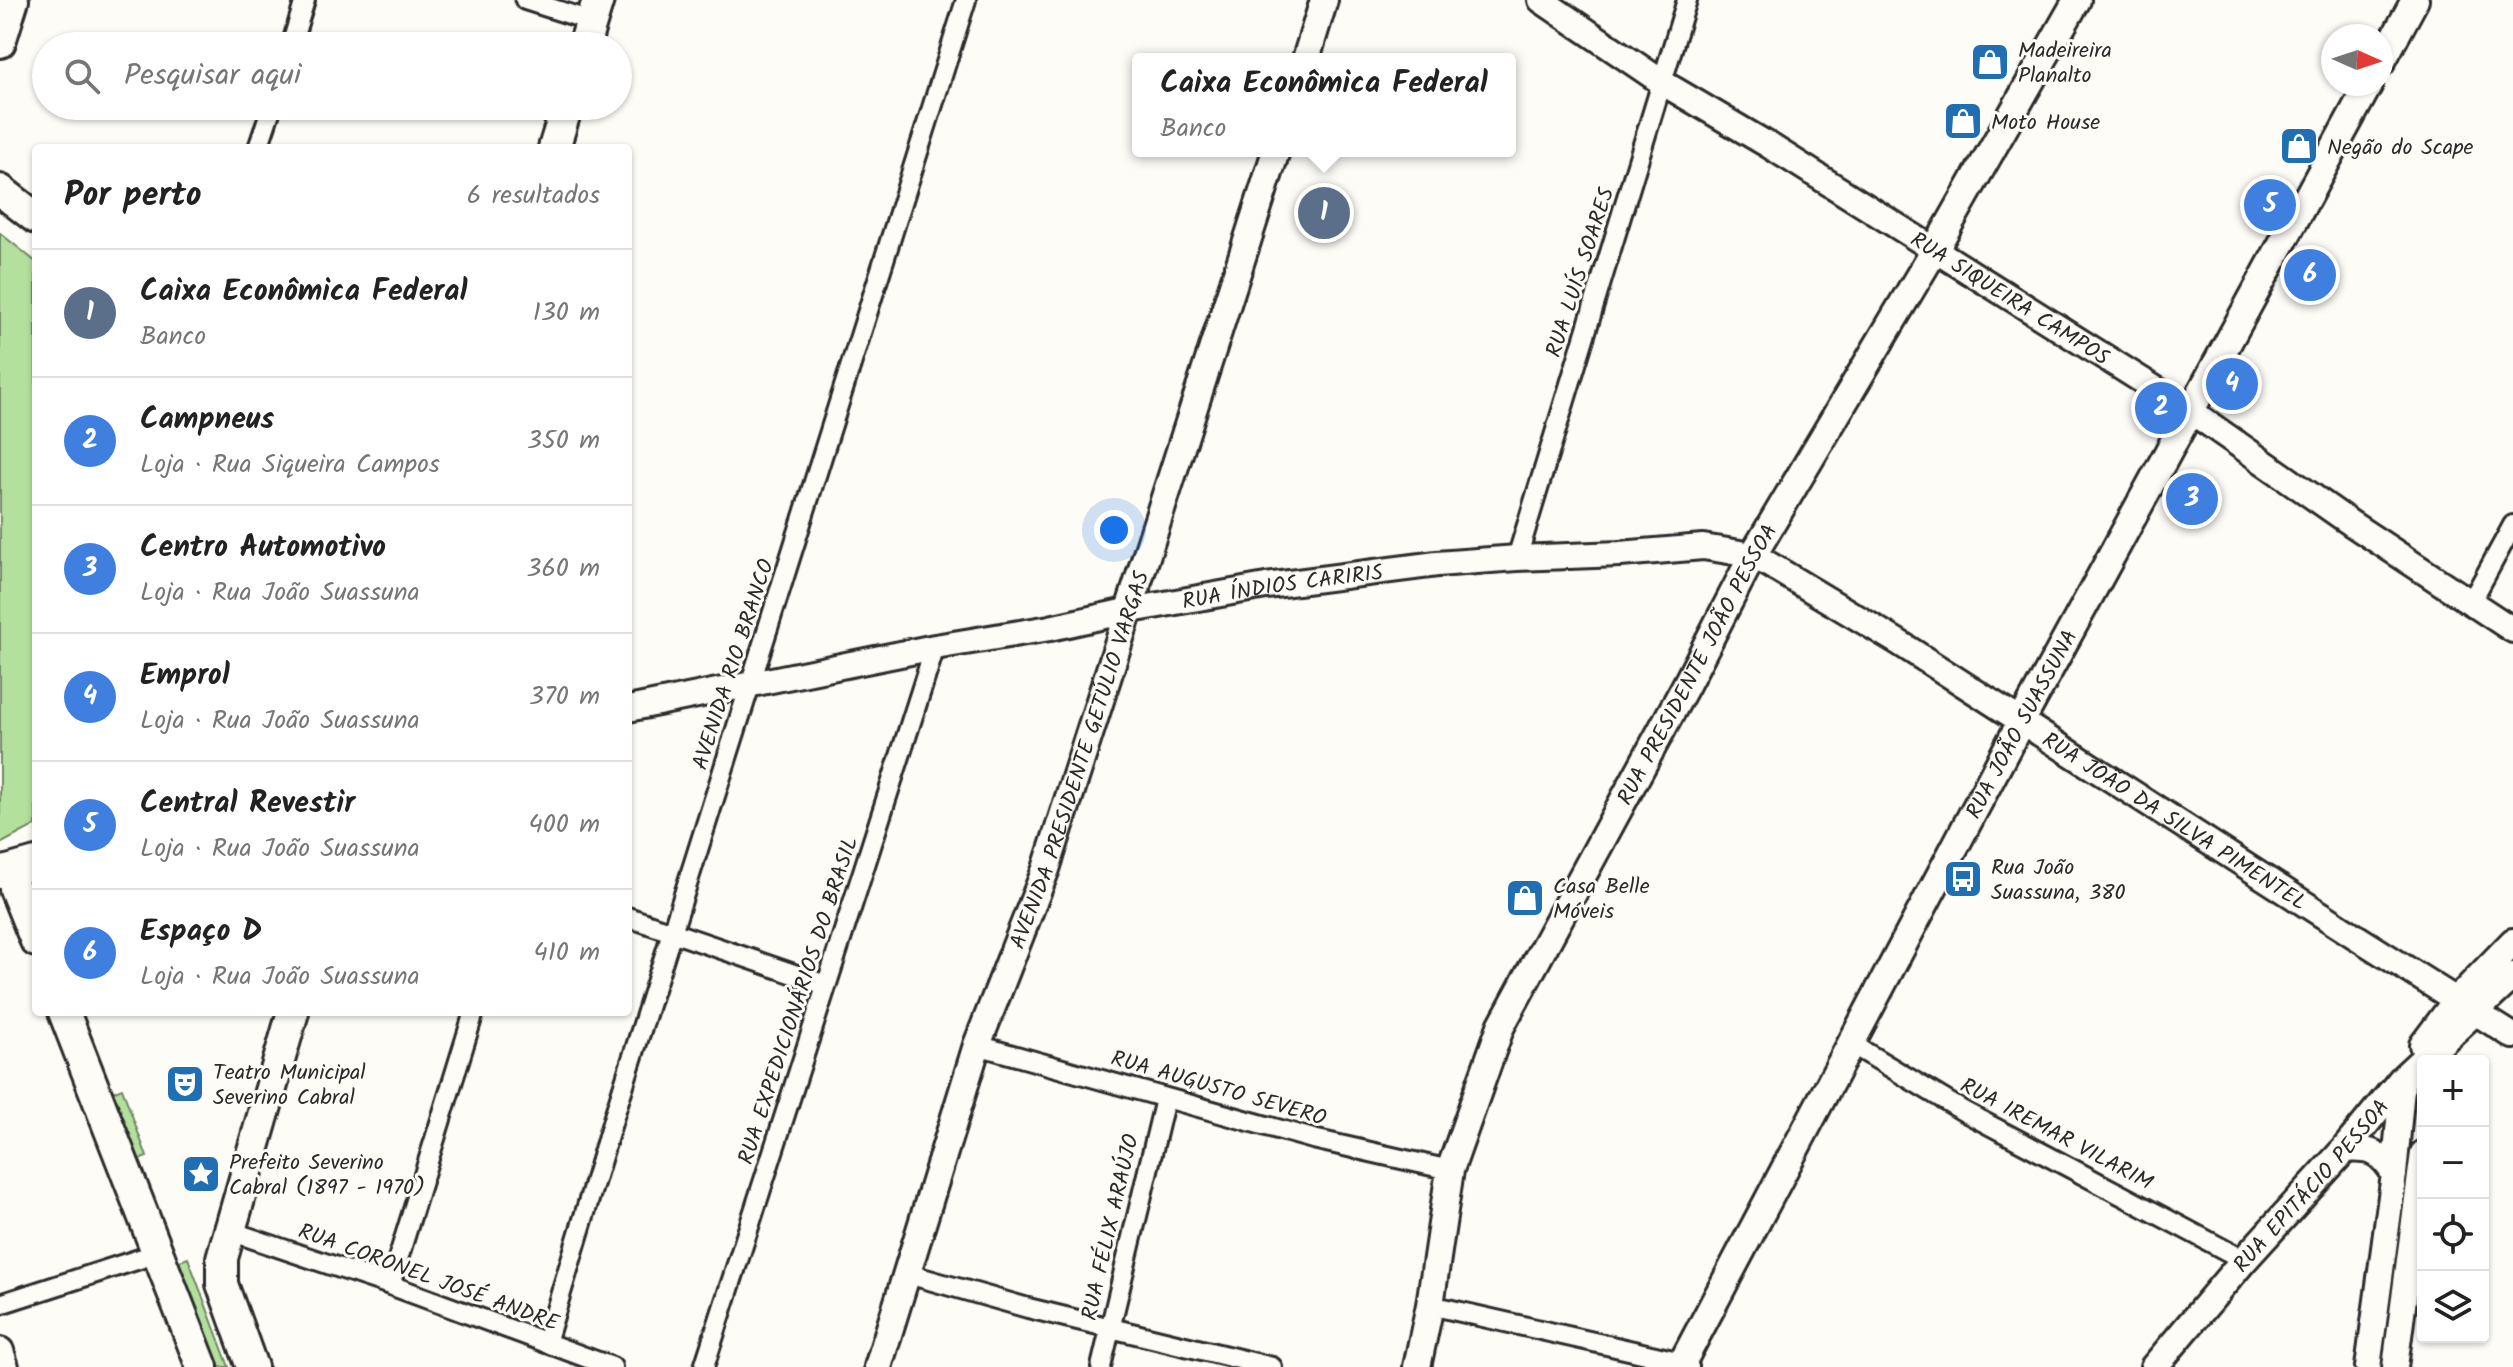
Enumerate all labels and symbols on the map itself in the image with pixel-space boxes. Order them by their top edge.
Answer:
north arrow [2321,24,2393,96]
place label: Madeireira Planalto [2018,34,2112,94]
shop icon: Madeireira Planalto [1969,41,2011,83]
shop icon: Moto House [1942,100,1984,142]
place label: Moto House [1991,106,2100,141]
shop icon: Negão do Scape [2278,125,2320,167]
place label: Negão do Scape [2327,131,2473,166]
pin: 5 [2244,175,2296,235]
pin: 1 [1298,183,1350,243]
street label: RUA LUÍS SOARES [1537,183,1625,362]
street label: RUA SIQUEIRA CAMPOS [1903,224,2116,376]
pin: 6 [2284,245,2336,305]
pin: 4 [2206,354,2258,414]
pin: 2 [2135,378,2187,438]
pin: 3 [2166,469,2218,529]
your location [1094,510,1134,550]
street label: RUA PRESIDENTE JOÃO PESSOA [1609,518,1788,812]
street label: AVENIDA RIO BRANCO [684,554,785,775]
street label: RUA ÍNDIOS CARIRIS [1180,556,1385,621]
street label: AVENIDA PRESIDENTE GETÚLIO VARGAS [1001,567,1160,955]
street label: RUA JOÃO SUASSUNA [1958,624,2088,826]
street label: RUA JOÃO DA SILVA PIMENTEL [2034,724,2313,921]
street label: RUA EXPEDICIONÁRIOS DO BRASIL [730,832,869,1169]
place label: Rua João Suassuna, 380 [1991,851,2126,911]
bus stop icon: Rua João Suassuna, 380 [1942,858,1984,900]
place label: Casa Belle Móveis [1553,870,1650,930]
shop icon: Casa Belle Móveis [1504,877,1546,919]
street label: RUA AUGUSTO SEVERO [1107,1042,1331,1137]
place label: Teatro Municipal Severino Cabral [213,1056,366,1116]
theatre icon: Teatro Municipal Severino Cabral [164,1063,206,1105]
street label: RUA IREMAR VILARIM [1953,1070,2159,1201]
street label: RUA EPITÁCIO PESSOA [2225,1092,2399,1281]
street label: RUA FÉLIX ARAÚJO [1073,1130,1150,1324]
place label: Prefeito Severino Cabral (1897 - 1970) [229,1146,425,1206]
place icon: Prefeito Severino Cabral (1897 - 1970) [180,1153,222,1195]
street label: RUA CORONEL JOSÉ ANDRE [293,1215,564,1342]

